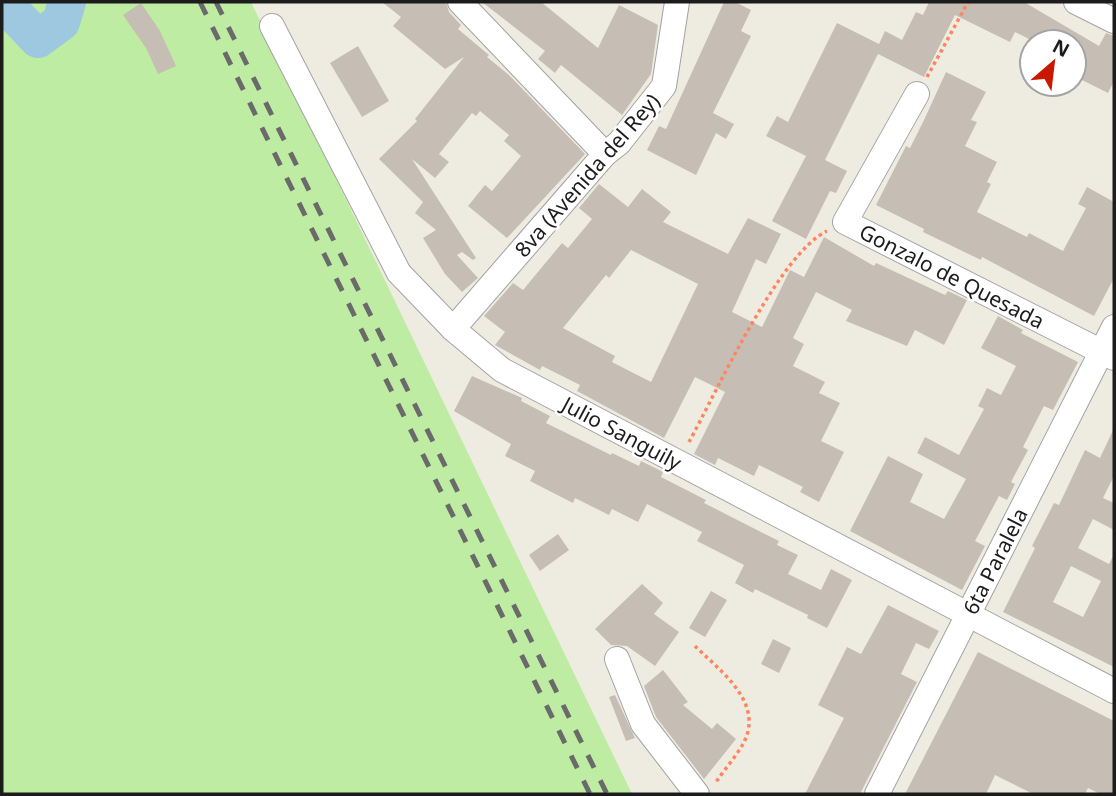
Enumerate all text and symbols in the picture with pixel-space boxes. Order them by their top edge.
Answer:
north arrow [1018,28,1088,98]
text: N [1048,33,1074,63]
street label: 8va (Avenida del Rey) [508,87,666,263]
street label: Gonzalo de Quesada [855,217,1049,335]
street label: Julio Sanguily [556,389,687,476]
street label: 6ta Paralela [956,503,1034,619]

